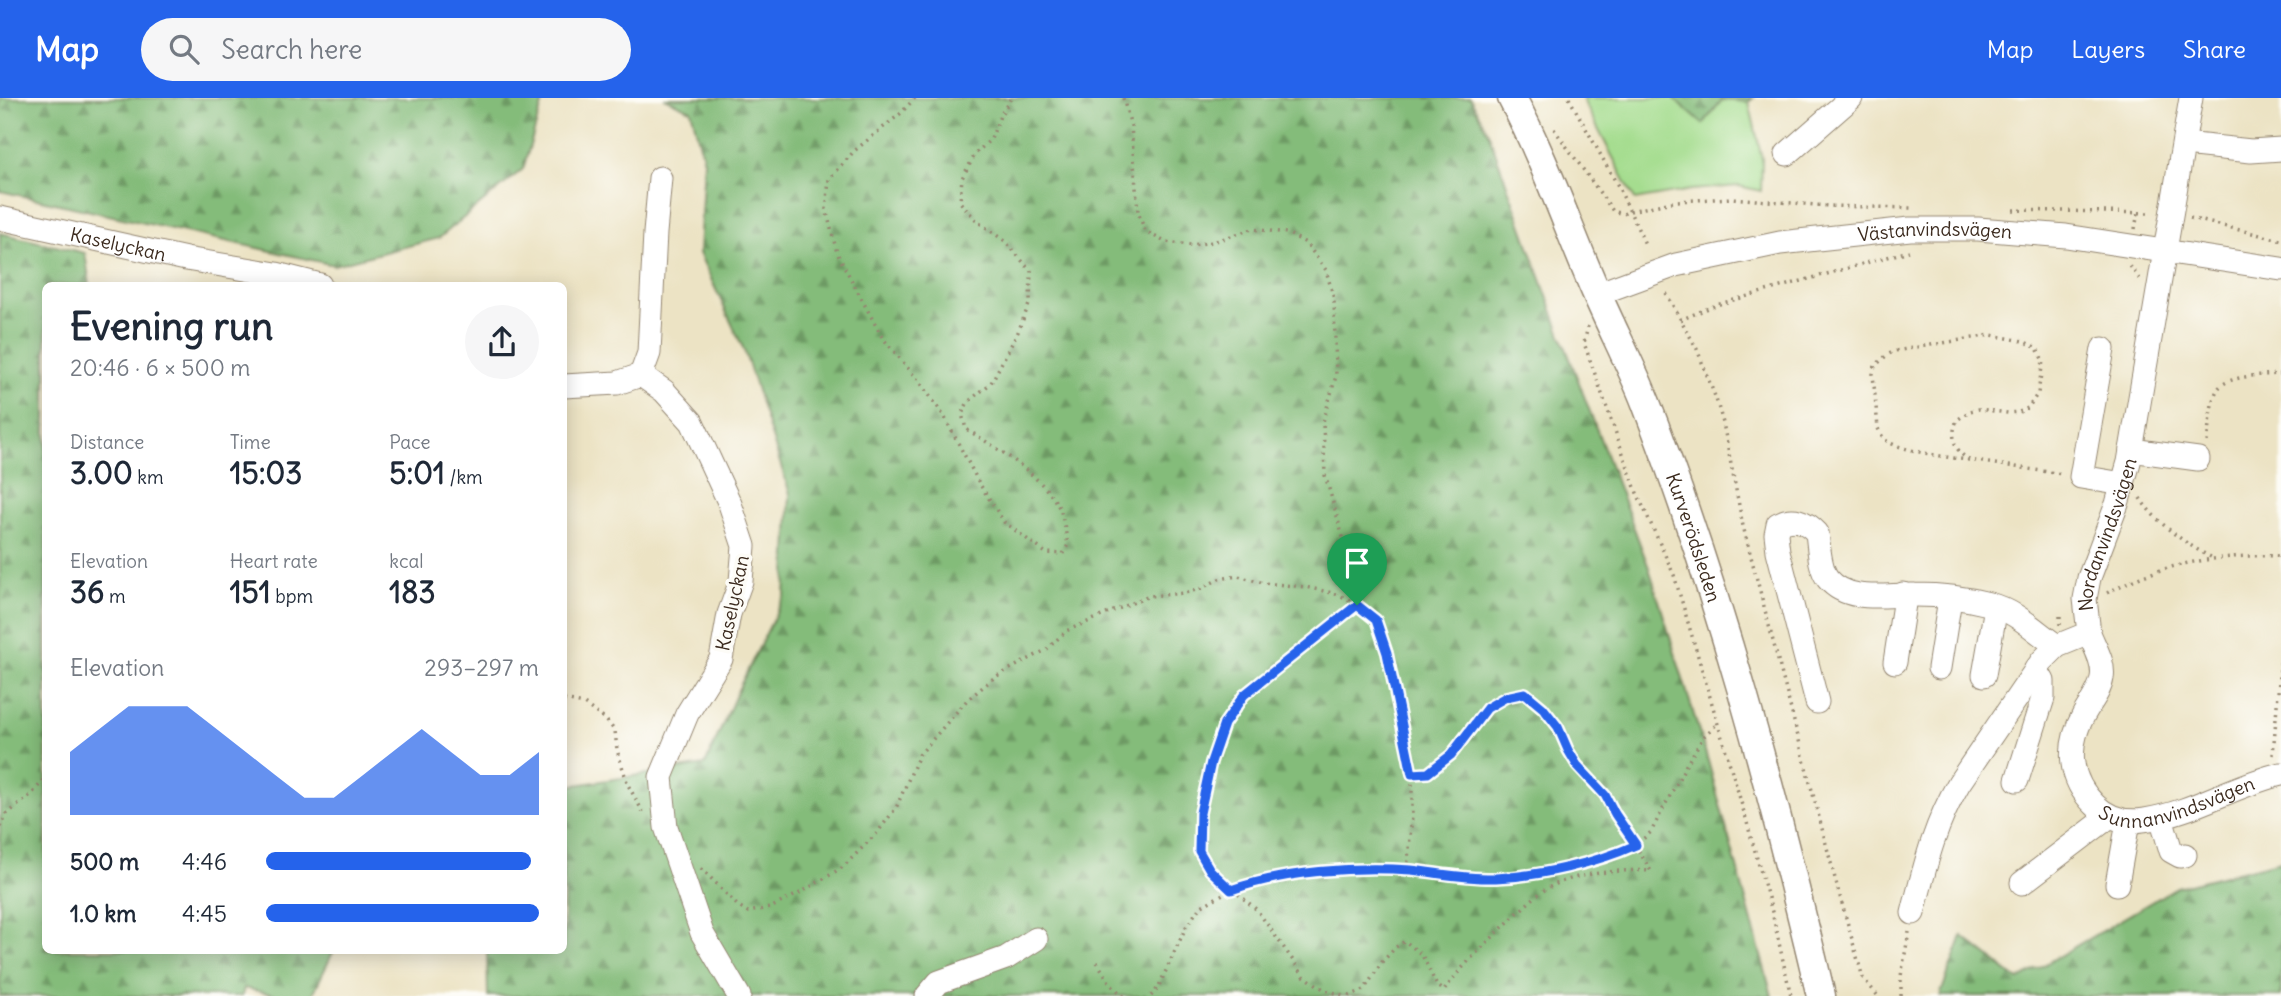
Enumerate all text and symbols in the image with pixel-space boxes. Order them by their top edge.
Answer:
search box [141,18,631,81]
text: Map [35,28,99,70]
icon: search [165,30,203,68]
text: Search here [221,33,362,66]
text: Map [1987,34,2033,64]
text: Layers [2071,34,2145,64]
text: Share [2183,34,2246,64]
street label: Västanvindsvägen [1856,217,2013,247]
street label: Kaselyckan [68,222,168,266]
text: Evening run [70,303,273,350]
button: share [465,305,539,379]
text: 20:46 · 6 × 500 m [70,353,251,382]
text: Distance [70,430,144,454]
text: Time [230,430,271,454]
text: Pace [389,430,431,454]
text: 3.00 [70,454,133,492]
text: 15:03 [230,454,302,492]
text: 5:01 [389,454,445,492]
street label: Nordanvindsvägen [2073,455,2142,612]
text: km [133,465,164,489]
text: /km [445,465,483,489]
street label: Kurverödsleden [1661,470,1726,605]
pin [1327,533,1387,605]
icon: arrive [1338,544,1376,582]
text: Elevation [70,549,148,573]
text: Heart rate [230,549,318,573]
text: kcal [389,549,424,573]
street label: Kaselyckan [710,553,754,653]
text: 36 [70,573,104,611]
text: 151 [230,573,271,611]
text: 183 [389,573,436,611]
text: m [104,584,126,608]
text: bpm [271,584,313,608]
text: Elevation [70,653,164,682]
text: 293–297 m [424,653,539,682]
street label: Sunnanvindsvägen [2094,771,2258,833]
text: 500 m [70,847,139,876]
text: 4:46 [182,847,227,876]
text: 1.0 km [70,899,136,928]
text: 4:45 [182,899,227,928]

